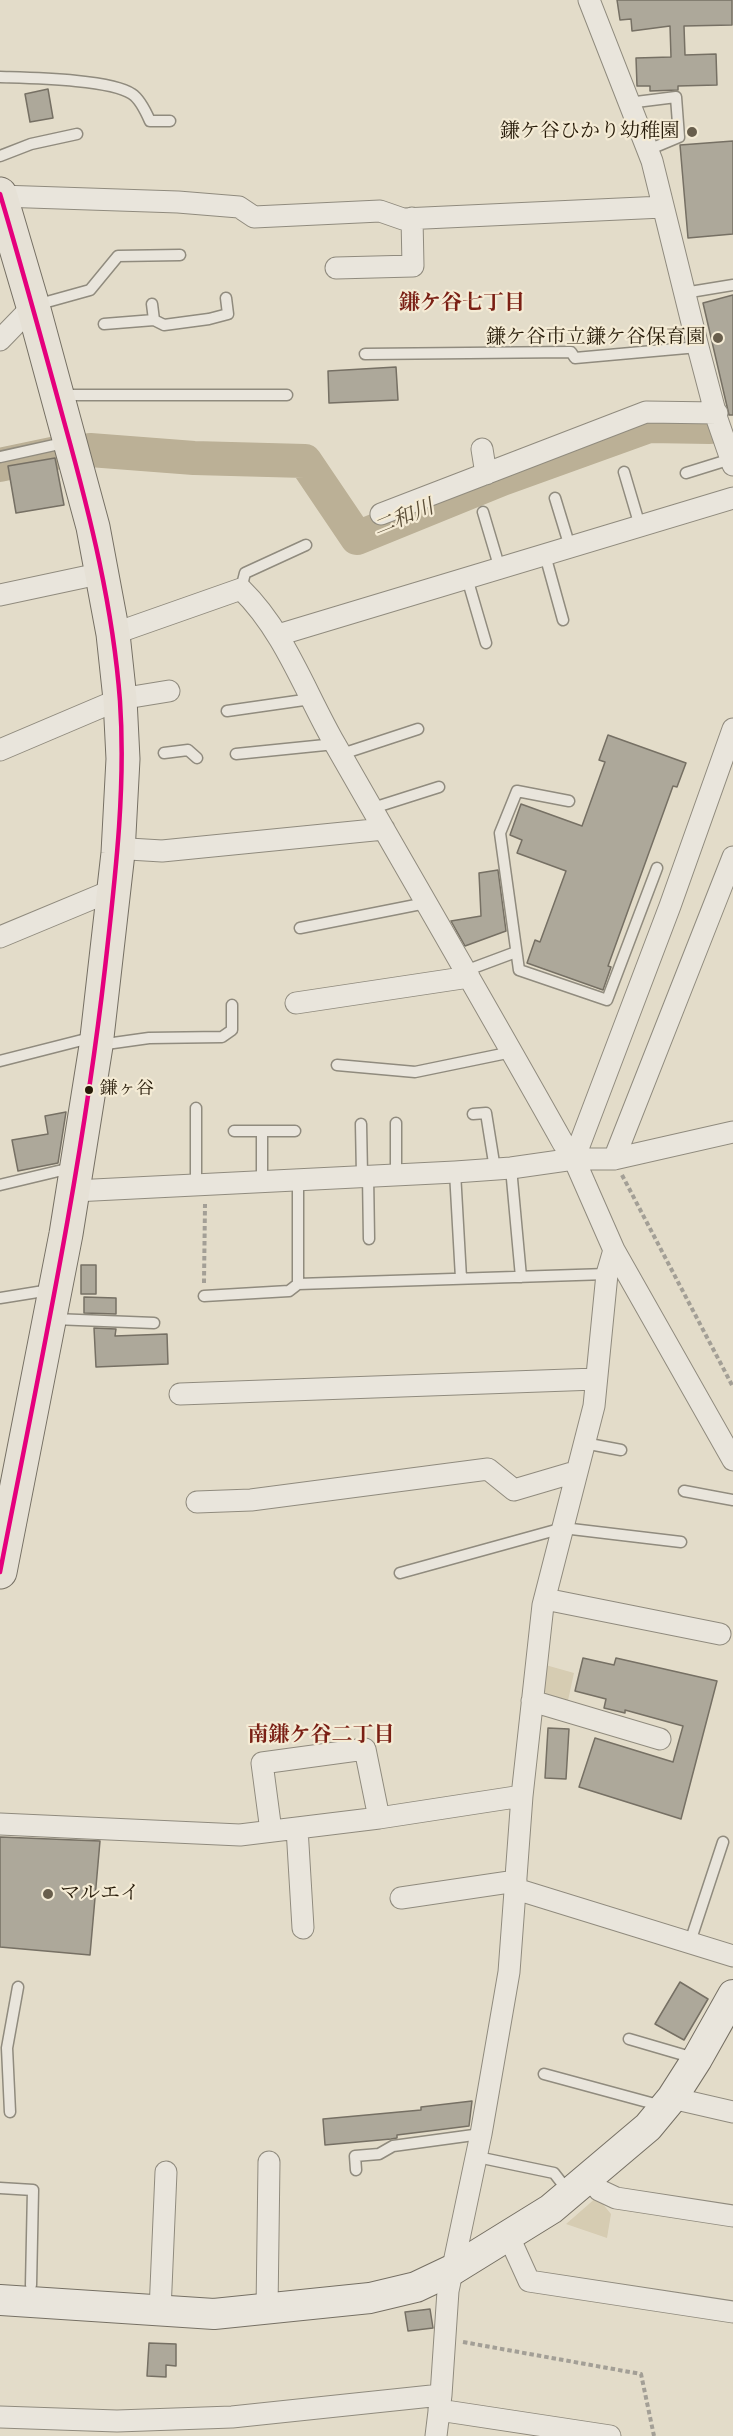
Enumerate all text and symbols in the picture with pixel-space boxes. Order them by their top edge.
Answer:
place label: 鎌ケ谷ひかり幼稚園 [500,120,680,144]
marker: 鎌ケ谷ひかり幼稚園 [685,125,699,139]
district label: 鎌ケ谷七丁目 [399,291,525,317]
place label: 鎌ケ谷市立鎌ケ谷保育園 [486,326,706,350]
marker: 鎌ケ谷市立鎌ケ谷保育園 [711,331,725,345]
water label: 二和川 [370,496,438,542]
place label: 鎌ヶ谷 [100,1079,154,1101]
marker: 鎌ヶ谷 [83,1084,95,1096]
district label: 南鎌ケ谷二丁目 [248,1723,394,1749]
place label: マルエイ [60,1882,140,1906]
marker: マルエイ [41,1887,55,1901]

